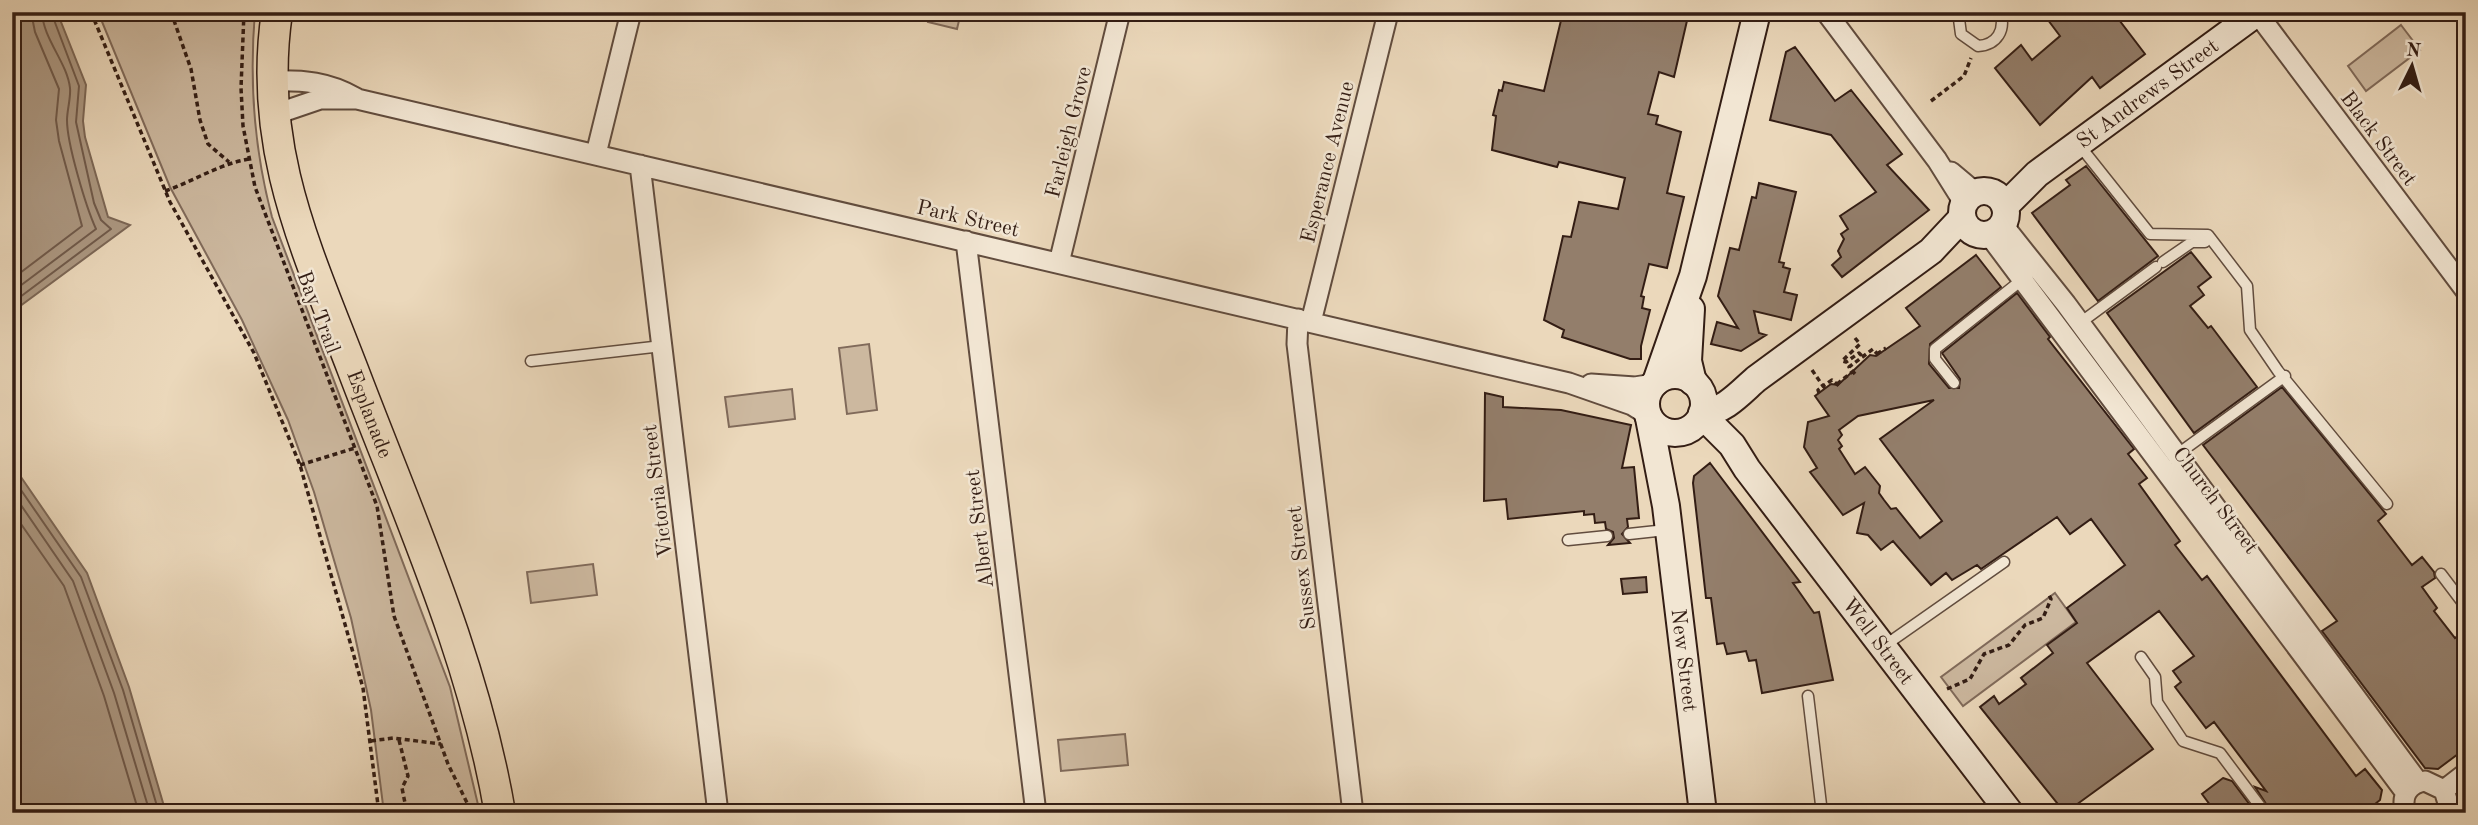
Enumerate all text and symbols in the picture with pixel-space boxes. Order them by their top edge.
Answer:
north arrow [2376,32,2446,102]
street label: St Andrews Street [2073,36,2223,153]
text: N [2405,41,2422,62]
street label: Farleigh Grove [1043,65,1096,200]
street label: Esperance Avenue [1298,79,1359,245]
street label: Black Street [2336,88,2420,190]
street label: Park Street [914,197,1021,241]
street label: Bay Trail [292,268,343,357]
street label: Esplanade [342,367,395,461]
street label: Victoria Street [640,423,677,559]
street label: Church Street [2168,444,2262,558]
street label: Albert Street [963,468,998,589]
street label: Sussex Street [1284,505,1321,631]
street label: Well Street [1838,594,1917,689]
street label: New Street [1666,608,1700,713]

